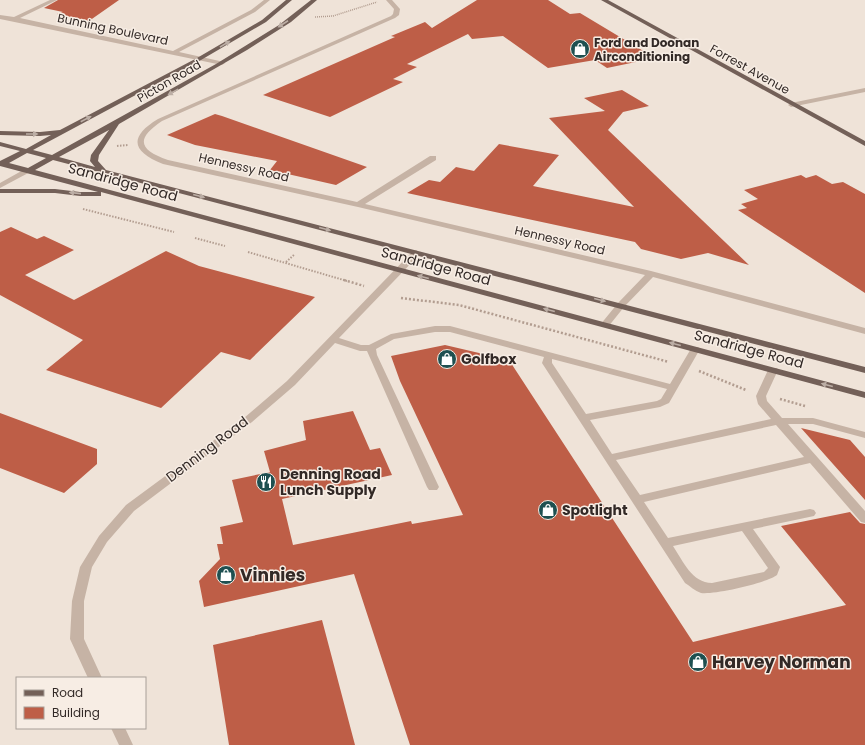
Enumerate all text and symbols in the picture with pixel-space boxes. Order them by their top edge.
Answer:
street label: Bunning Boulevard [56,9,170,49]
one-way arrow [278,20,288,28]
place label: Ford and Doonan Airconditioning [594,34,699,65]
shop icon: Ford and Doonan Airconditioning [569,38,591,60]
one-way arrow [219,40,231,47]
street label: Forrest Avenue [707,40,793,98]
street label: Picton Road [134,56,204,106]
one-way arrow [167,89,179,96]
one-way arrow [81,116,92,122]
one-way arrow [26,131,39,137]
street label: Hennessy Road [197,148,291,186]
street label: Sandridge Road [66,158,180,206]
one-way arrow [69,190,82,196]
one-way arrow [194,193,206,199]
street label: Hennessy Road [513,221,607,259]
one-way arrow [319,226,331,232]
street label: Sandridge Road [379,242,493,290]
one-way arrow [417,274,429,280]
one-way arrow [594,297,606,303]
one-way arrow [543,307,555,313]
street label: Sandridge Road [692,325,806,373]
one-way arrow [668,341,680,347]
shop icon: Golfbox [436,348,458,370]
place label: Golfbox [461,349,517,369]
one-way arrow [821,381,834,387]
street label: Denning Road [162,411,252,487]
place label: Denning Road Lunch Supply [280,464,381,500]
restaurant icon: Denning Road Lunch Supply [255,471,277,493]
shop icon: Spotlight [537,499,559,521]
place label: Spotlight [562,500,628,520]
place label: Vinnies [240,563,305,587]
shop icon: Vinnies [215,564,237,586]
place label: Harvey Norman [712,650,851,674]
shop icon: Harvey Norman [687,651,709,673]
legend [16,677,146,729]
text: Road [52,684,83,701]
text: Building [52,704,100,721]

